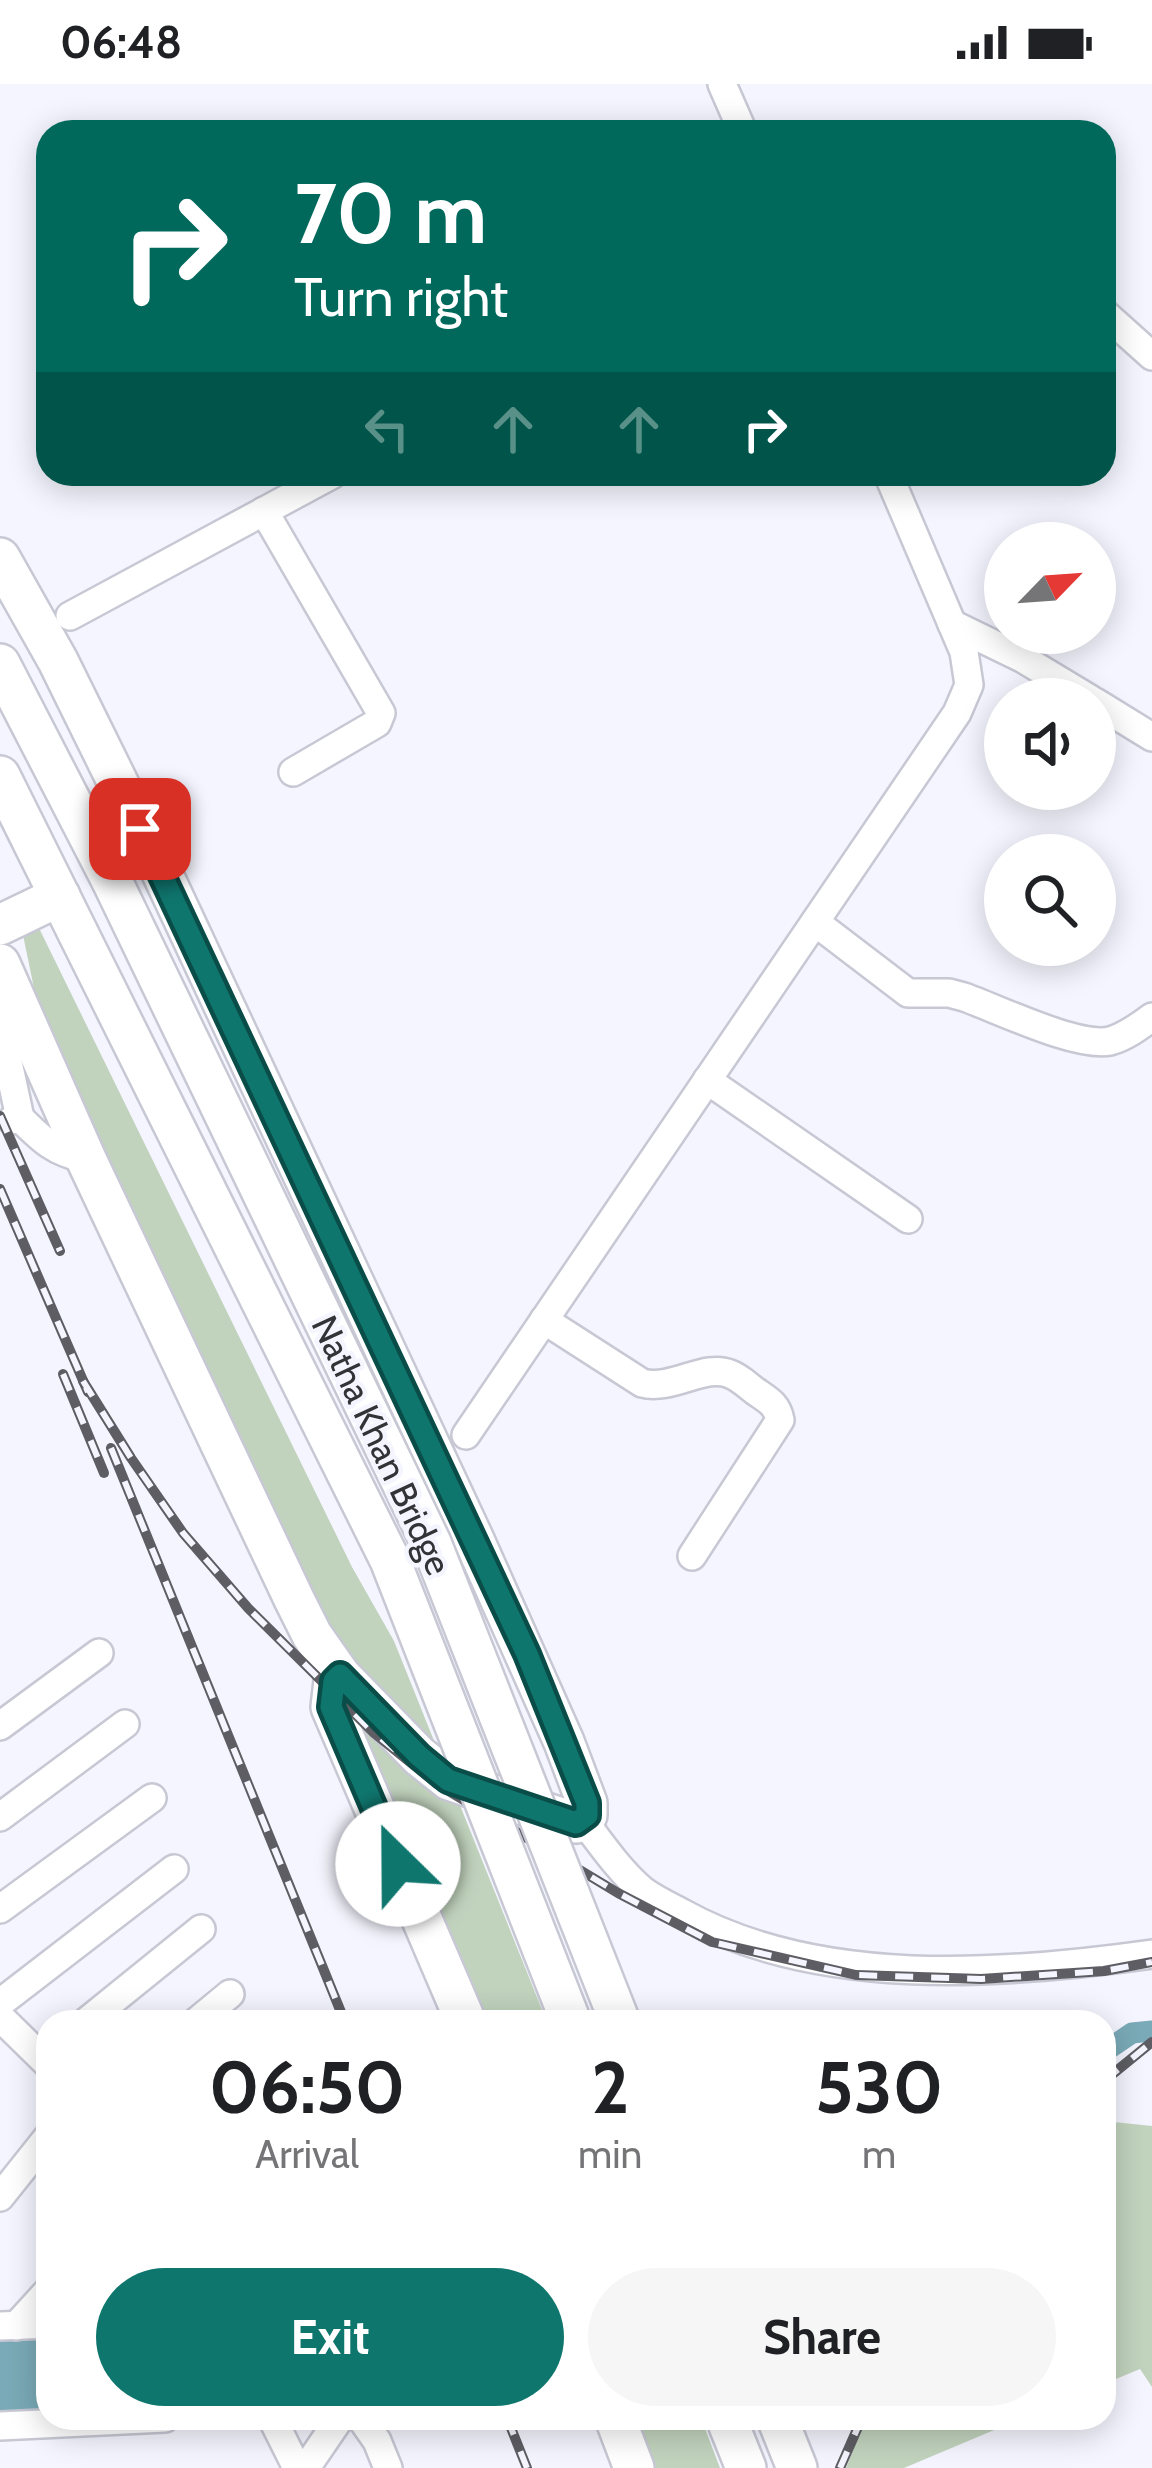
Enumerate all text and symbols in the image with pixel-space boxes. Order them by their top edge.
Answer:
text: 06:48 [60,15,182,69]
text: 70 m [294,162,487,264]
icon: right [96,168,252,324]
text: Turn right [294,264,508,330]
icon: left [354,396,420,462]
icon: ahead [480,396,546,462]
icon: ahead [606,396,672,462]
icon: right [732,396,798,462]
north arrow [984,522,1116,654]
map controls [984,522,1116,966]
button: sound [984,678,1116,810]
pin [89,778,191,880]
icon: arrive [107,796,173,862]
button: search [984,834,1116,966]
street label: Natha Khan Bridge [303,1308,461,1582]
position arrow [335,1801,461,1927]
text: 06:50 [209,2044,405,2131]
text: 2 [591,2044,629,2131]
text: 530 [815,2044,943,2131]
text: Arrival [255,2130,359,2178]
text: min [578,2130,642,2178]
text: m [862,2130,896,2178]
button: Exit [96,2268,564,2406]
button: Share [588,2268,1056,2406]

